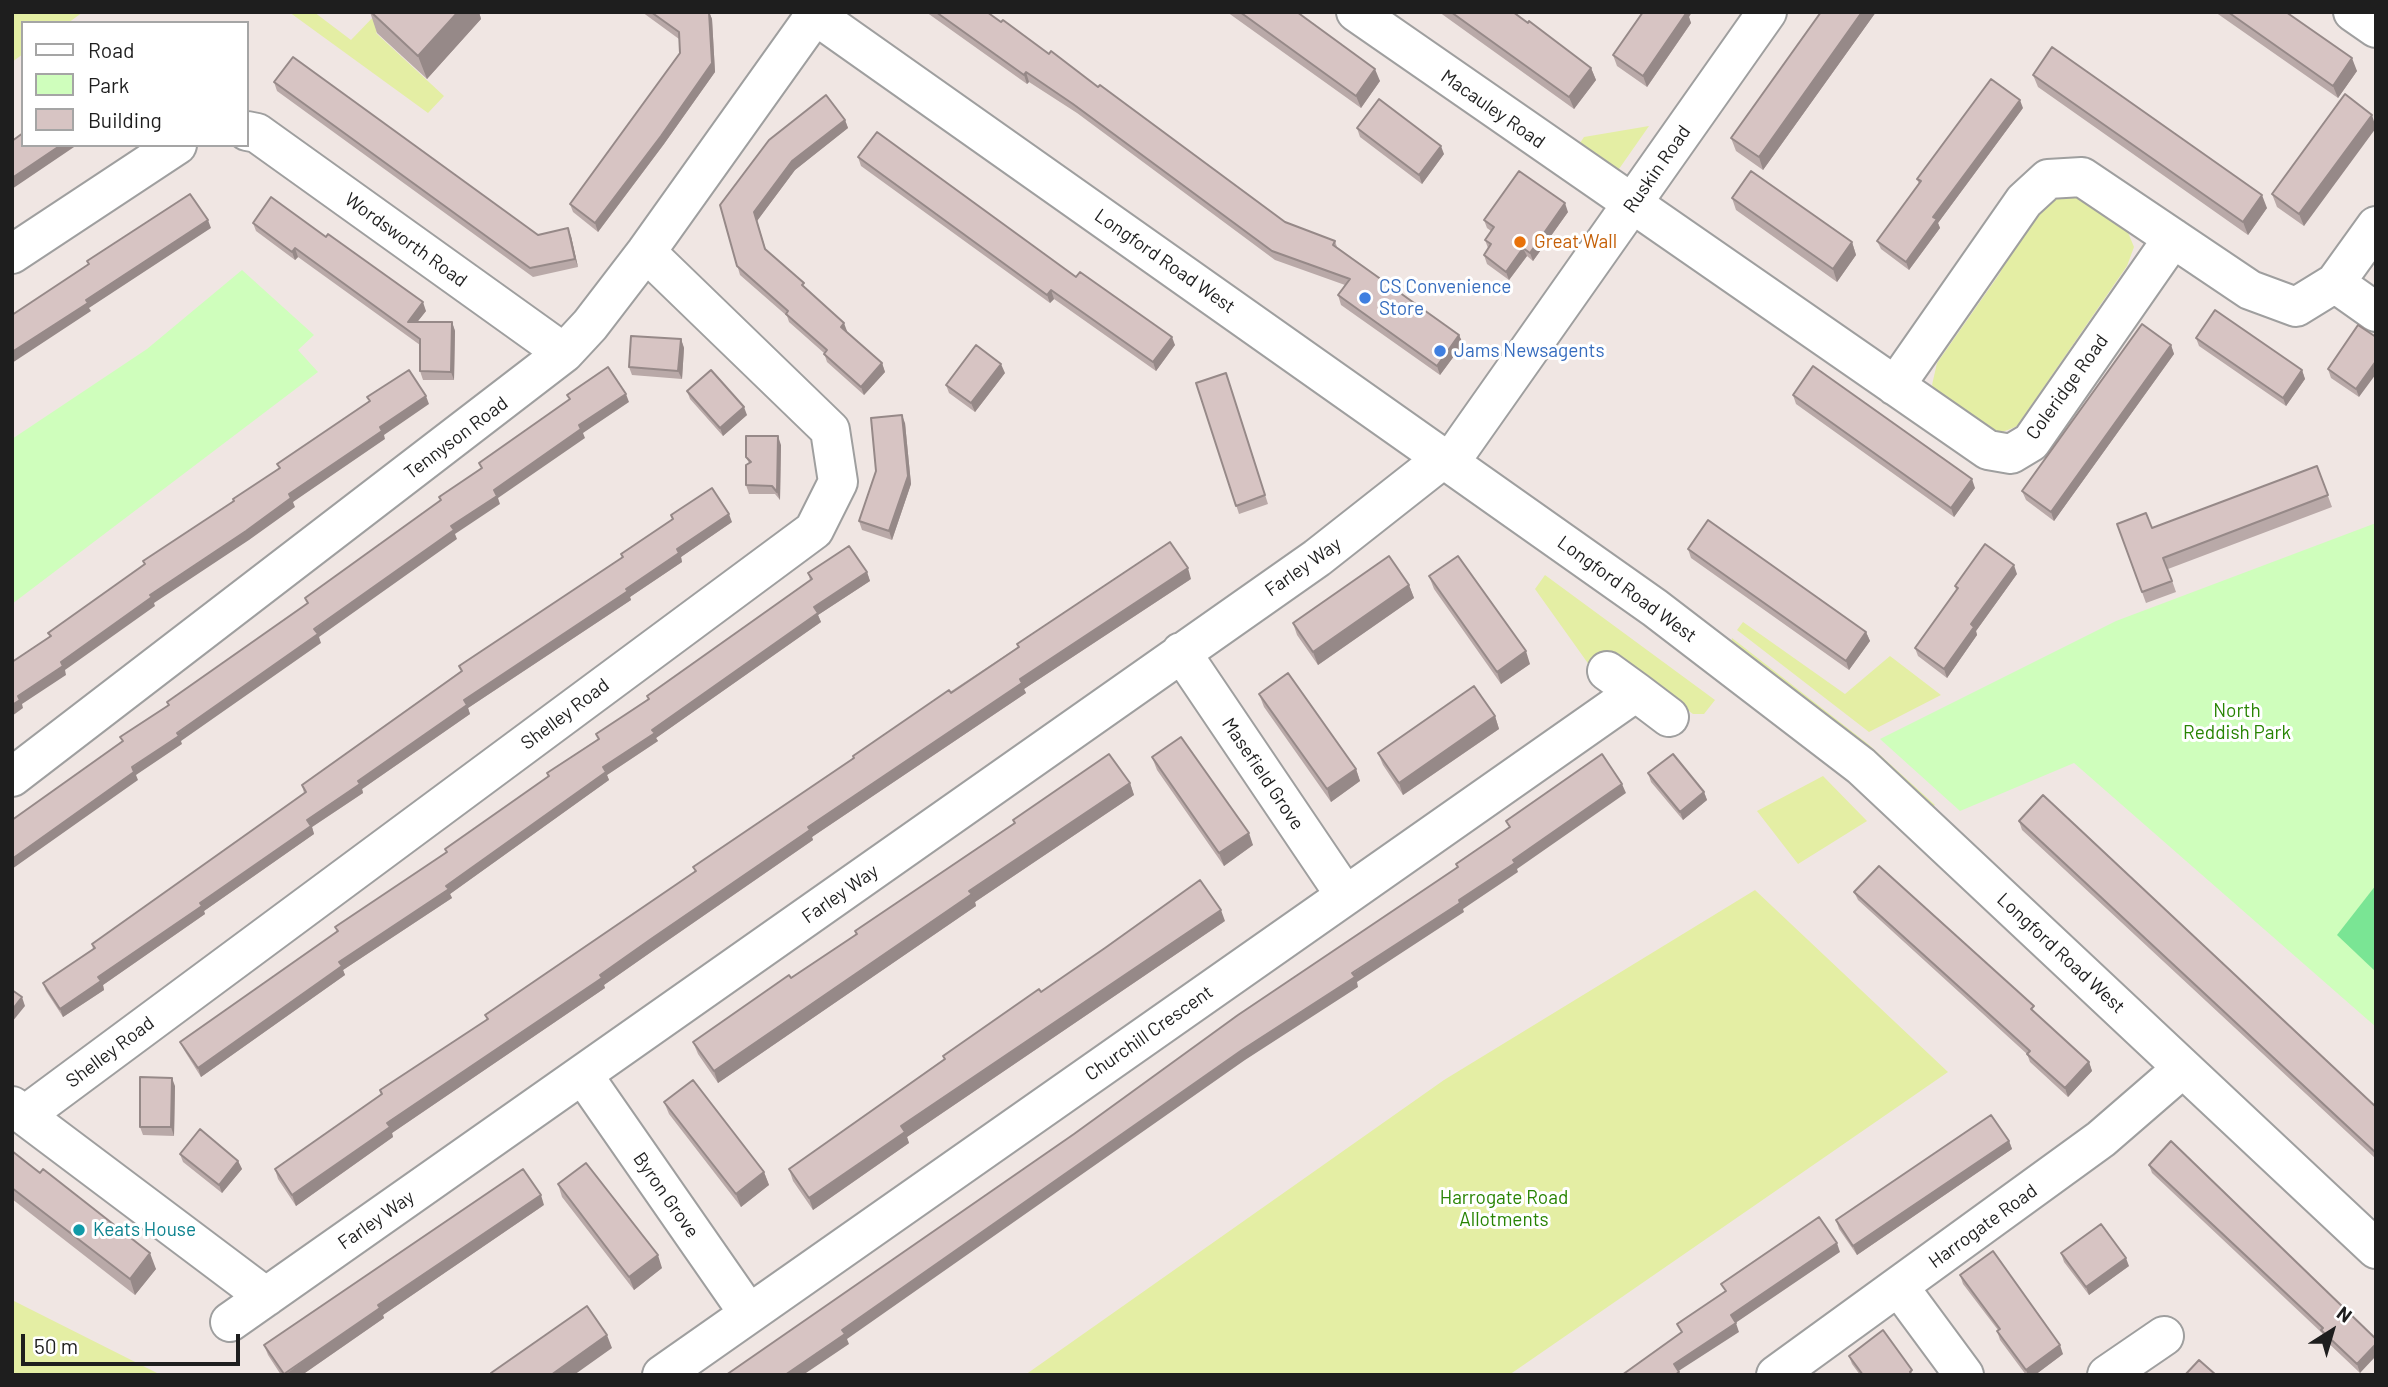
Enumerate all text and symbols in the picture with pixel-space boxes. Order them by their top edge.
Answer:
legend [21,21,248,147]
text: Road [88,37,134,62]
street label: Macauley Road [1437,65,1549,153]
text: Park [88,72,129,97]
text: Building [88,107,162,132]
street label: Ruskin Road [1619,121,1695,217]
street label: Wordsworth Road [340,188,472,292]
street label: Longford Road West [1090,204,1240,318]
place label: Great Wall [1534,231,1617,253]
marker: Great Wall [1512,234,1528,250]
place label: CS Convenience Store [1379,276,1511,320]
marker: CS Convenience Store [1357,290,1373,306]
street label: Coleridge Road [2021,330,2113,444]
place label: Jams Newsagents [1454,340,1605,362]
marker: Jams Newsagents [1432,343,1448,359]
street label: Tennyson Road [400,392,512,484]
street label: Longford Road West [1553,531,1701,647]
street label: Farley Way [1261,532,1345,602]
street label: Shelley Road [516,673,614,755]
park label: North Reddish Park [2183,700,2291,744]
street label: Masefield Grove [1217,714,1309,834]
street label: Farley Way [798,859,882,929]
street label: Longford Road West [1992,888,2130,1018]
street label: Churchill Crescent [1081,980,1217,1086]
street label: Shelley Road [61,1011,159,1093]
street label: Byron Grove [628,1148,704,1242]
street label: Harrogate Road [1924,1179,2042,1273]
street label: Farley Way [334,1185,418,1255]
park label: Harrogate Road Allotments [1440,1187,1568,1231]
place label: Keats House [93,1219,196,1241]
marker: Keats House [71,1222,87,1238]
north arrow [2297,1296,2367,1366]
text: N [2333,1301,2357,1327]
scale bar [24,1320,243,1364]
text: 50 m [34,1333,78,1358]

